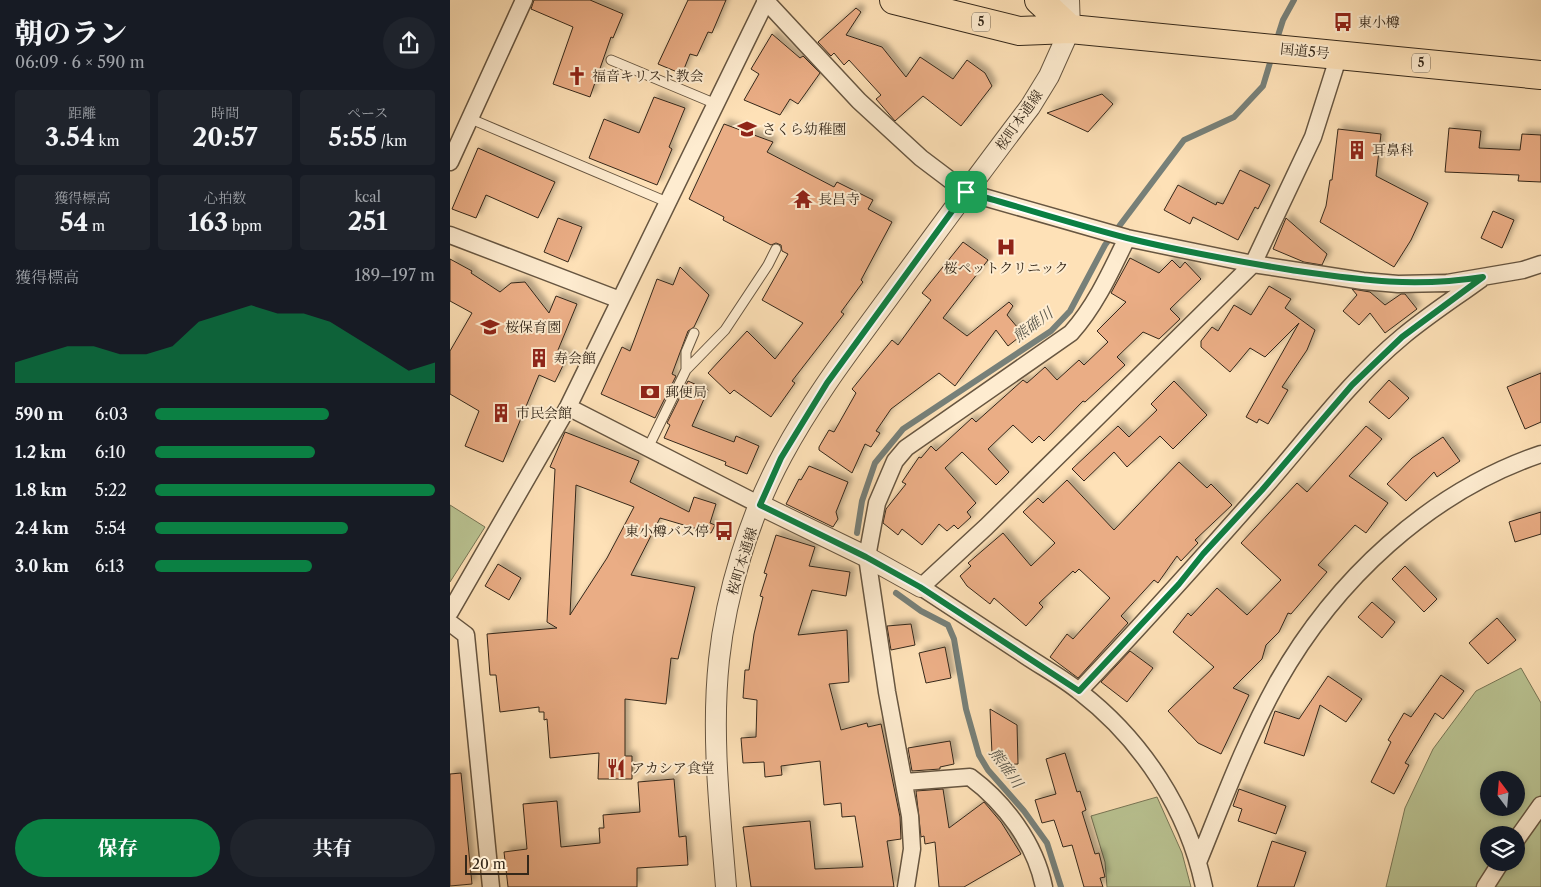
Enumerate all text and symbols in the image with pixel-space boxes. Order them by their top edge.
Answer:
bus stop icon: 東小樽 [1332,11,1354,33]
road number: 5 [972,13,990,32]
place label: 東小樽 [1358,13,1400,31]
text: 朝のラン [15,16,127,50]
button: share [383,17,435,69]
street label: 国道5号 [1279,39,1331,63]
text: 06:09 · 6 × 590 m [15,52,145,72]
road number: 5 [1412,54,1430,72]
church icon: 福音キリスト教会 [566,65,588,87]
place label: 福音キリスト教会 [592,67,704,85]
street label: 桜町本通線 [992,86,1046,154]
text: 距離 [68,104,96,122]
text: 時間 [211,104,239,122]
text: ペース [347,104,388,122]
school or university icon: さくら幼稚園 [736,118,758,140]
place label: さくら幼稚園 [762,120,846,138]
text: 3.54 [45,122,95,153]
text: 20:57 [193,122,257,153]
text: 5:55 [328,122,377,153]
text: km [95,132,120,150]
text: /km [377,132,407,150]
building icon: 耳鼻科 [1346,139,1368,161]
place label: 耳鼻科 [1372,141,1414,159]
pin [945,171,987,213]
icon: arrive [952,178,980,206]
text: kcal [354,188,381,206]
temple icon: 長昌寺 [792,188,814,210]
text: 獲得標高 [54,189,110,207]
text: 心拍数 [204,189,246,207]
place label: 長昌寺 [818,190,860,208]
text: 251 [348,206,388,237]
text: 54 [60,207,88,238]
text: 163 [188,207,228,238]
text: m [88,217,105,235]
text: bpm [228,217,262,235]
hospital icon: 桜ペットクリニック [995,236,1017,258]
place label: 桜ペットクリニック [944,259,1068,277]
text: 189–197 m [355,265,435,285]
text: 獲得標高 [15,267,79,287]
water label: 熊碓川 [1009,302,1058,346]
school or university icon: 桜保育園 [479,316,501,338]
place label: 桜保育園 [505,318,561,336]
building icon: 寿会館 [528,347,550,369]
place label: 寿会館 [554,349,596,367]
bank icon: 郵便局 [639,381,661,403]
place label: 郵便局 [665,383,707,401]
building icon: 市民会館 [490,402,512,424]
text: 590 m [15,404,64,424]
text: 6:03 [95,404,128,424]
place label: 市民会館 [516,404,572,422]
text: 1.2 km [15,442,67,462]
text: 6:10 [95,442,126,462]
text: 1.8 km [15,480,67,500]
text: 5:22 [95,480,127,500]
text: 2.4 km [15,518,69,538]
text: 5:54 [95,518,126,538]
bus stop icon: 東小樽バス停 [713,520,735,542]
place label: 東小樽バス停 [625,522,709,540]
street label: 桜町本通線 [723,525,761,597]
text: 3.0 km [15,556,69,576]
text: 6:13 [95,556,124,576]
water label: 熊碓川 [985,744,1028,793]
restaurant icon: アカシア食堂 [605,757,627,779]
place label: アカシア食堂 [631,759,715,777]
north arrow [1480,771,1525,816]
map controls [1480,771,1525,871]
button: 保存 [15,819,220,877]
button: 共有 [230,819,435,877]
button: layers [1480,826,1525,871]
scale bar [465,852,529,875]
text: 20 m [472,855,506,873]

